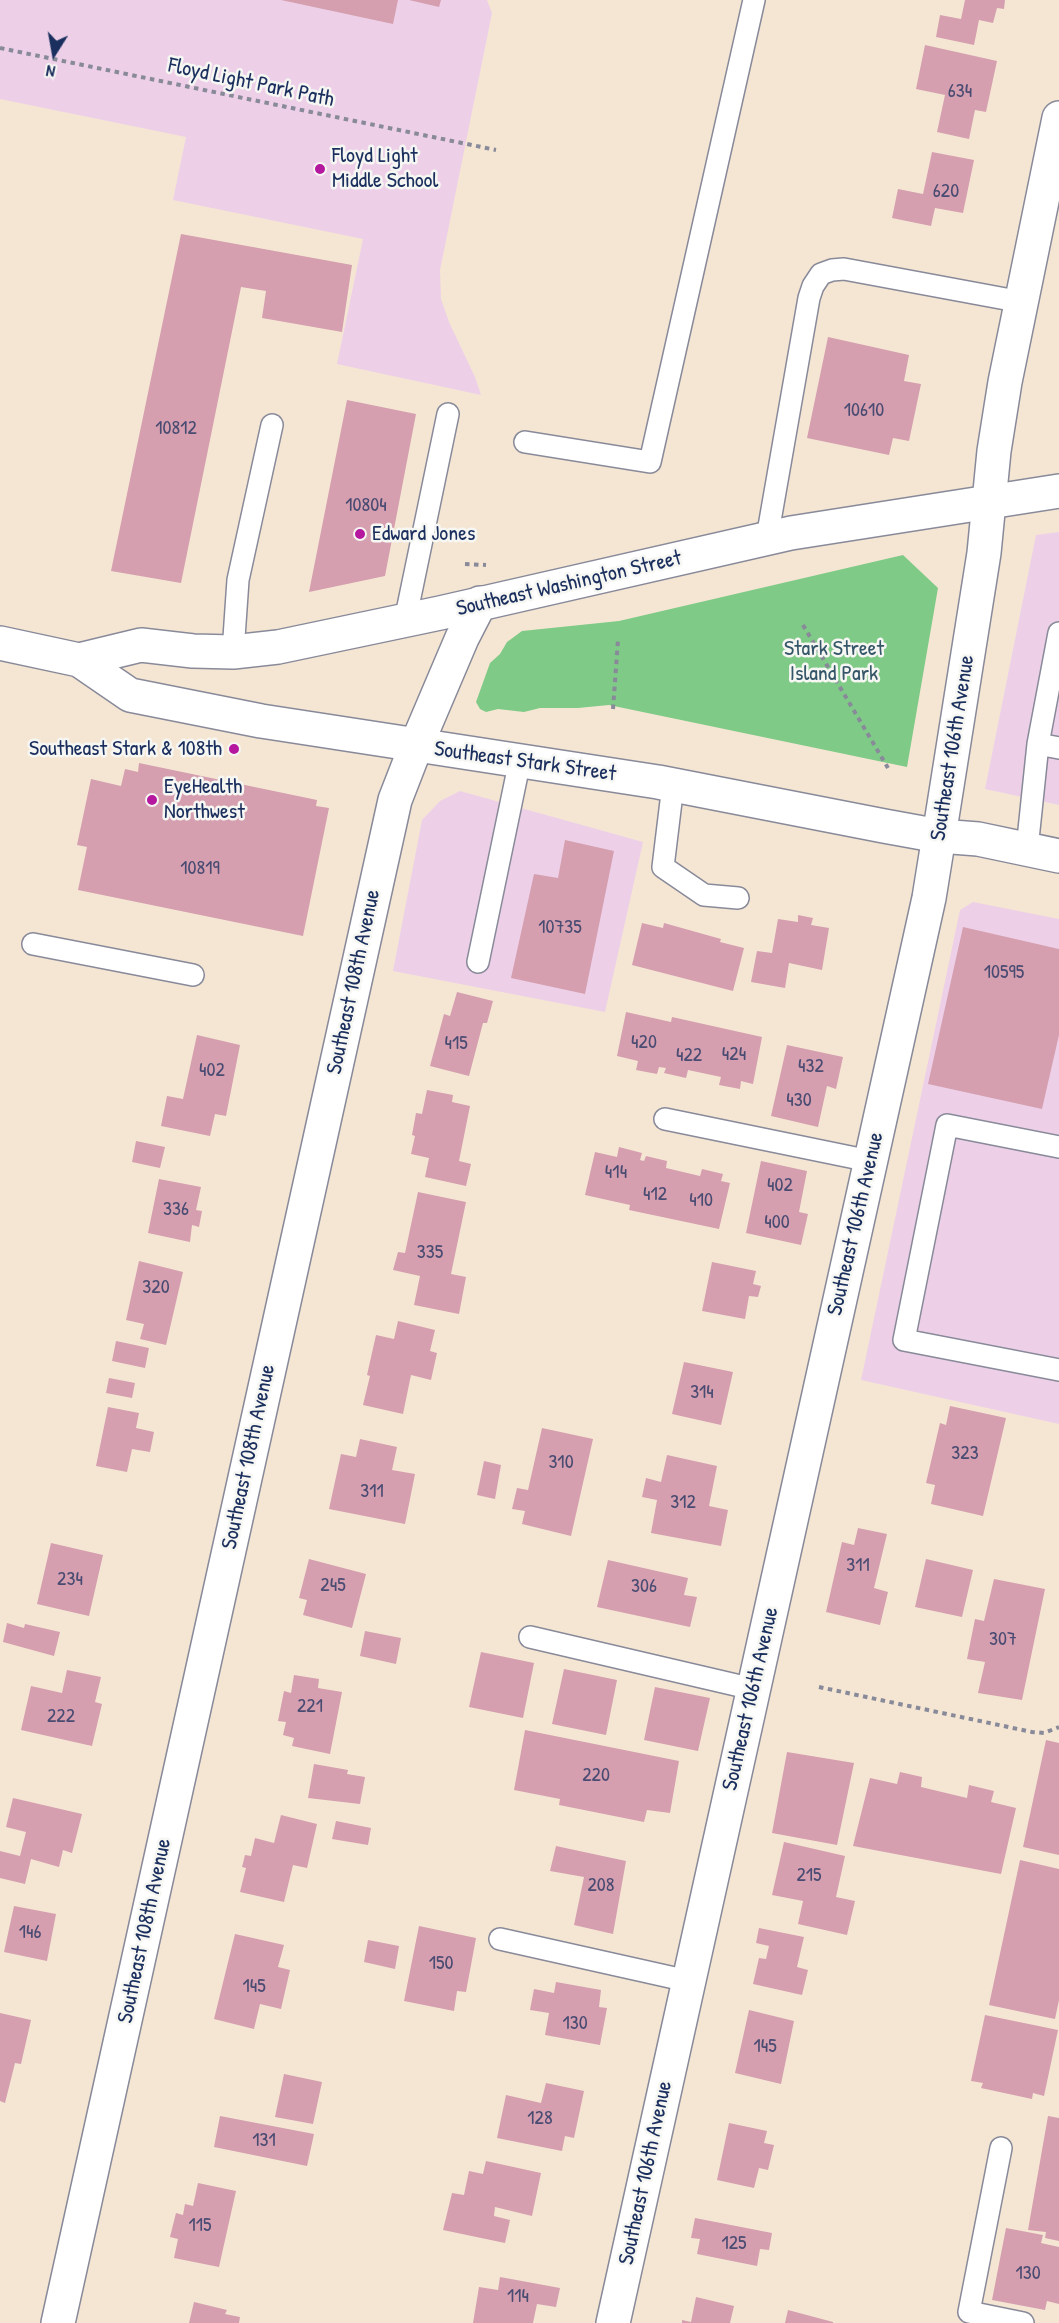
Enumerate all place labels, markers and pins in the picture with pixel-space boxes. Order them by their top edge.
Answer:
place label: Floyd Light Middle School [332,143,438,194]
marker: Floyd Light Middle School [313,162,327,176]
place label: Edward Jones [372,521,475,547]
marker: Edward Jones [353,527,367,541]
place label: Southeast Stark & 108th [29,736,222,762]
marker: Southeast Stark & 108th [227,742,241,756]
place label: EyeHealth Northwest [164,774,245,825]
marker: EyeHealth Northwest [145,793,159,807]

